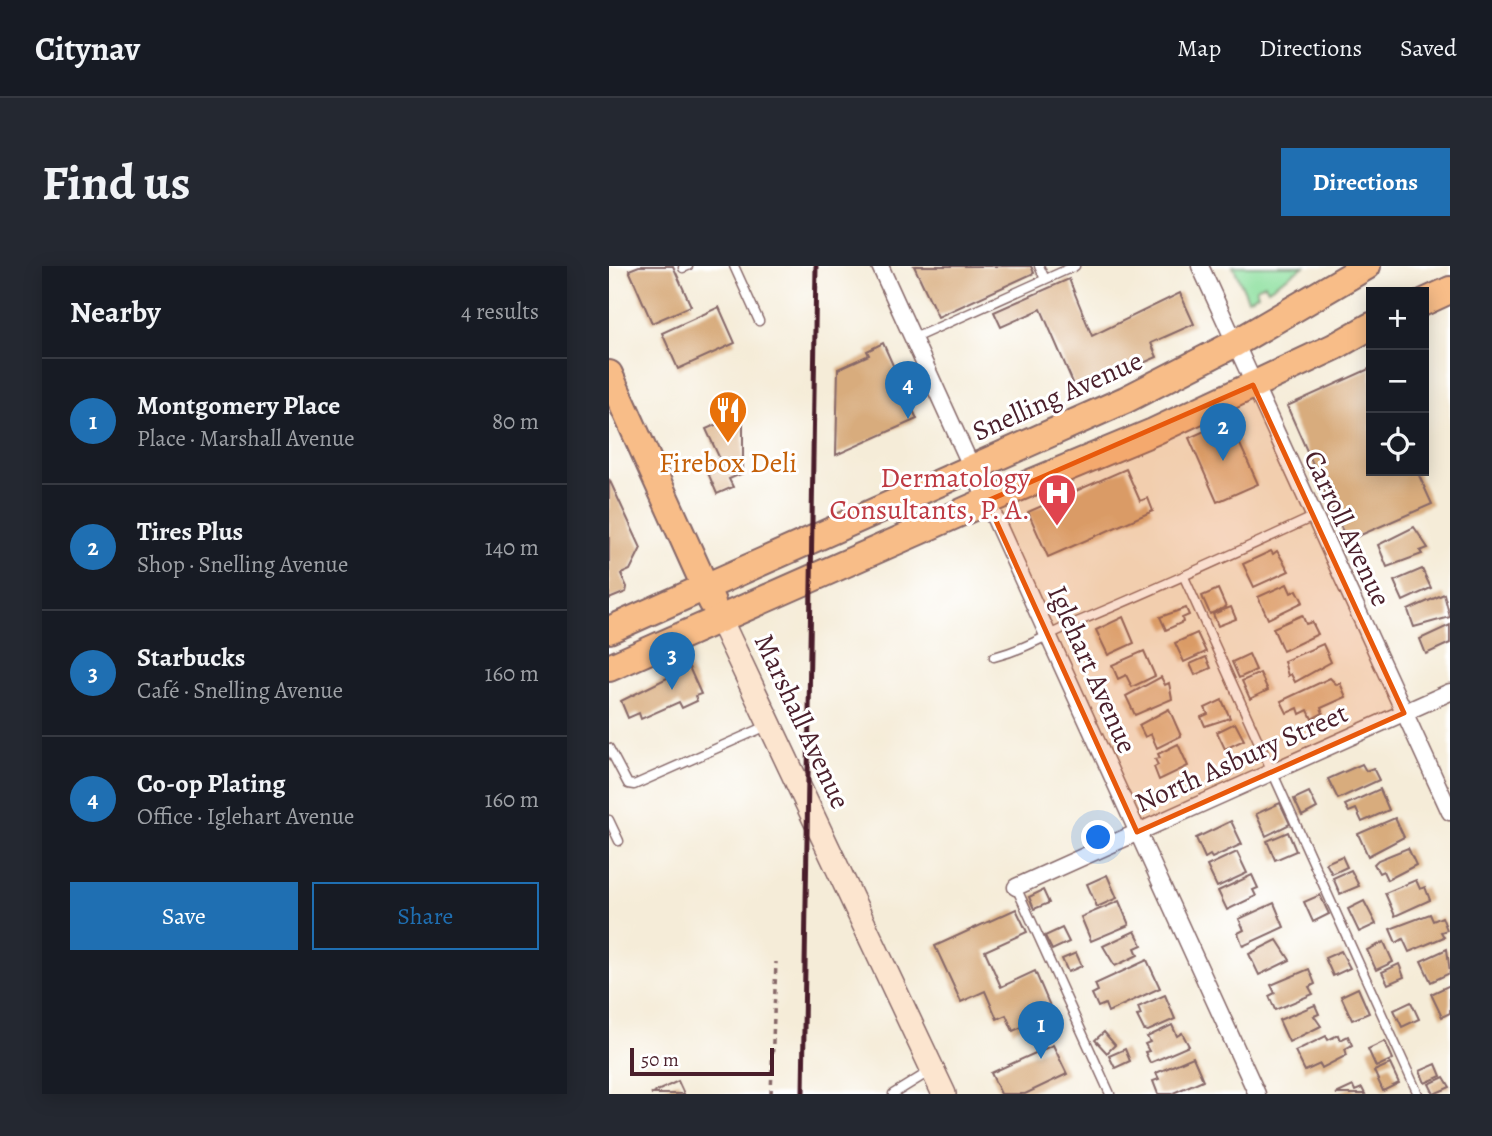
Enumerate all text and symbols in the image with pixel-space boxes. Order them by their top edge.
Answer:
text: Citynav [35,26,140,71]
text: Map [1177,32,1221,64]
text: Directions [1259,32,1362,64]
text: Saved [1400,32,1457,64]
button: Directions [1281,148,1450,216]
text: Find us [42,149,190,216]
map controls [1366,287,1429,476]
button: + [1366,287,1429,350]
text: Nearby [70,292,161,332]
text: 4 results [461,296,539,327]
street label: Snelling Avenue [966,341,1148,450]
button: − [1366,350,1429,413]
pin: 4 [885,361,931,419]
text: Montgomery Place [137,388,340,423]
restaurant icon: Firebox Deli [707,389,749,444]
pin: 2 [1200,403,1246,461]
text: 1 [89,406,97,437]
text: 80 m [492,406,539,437]
button: locate [1366,413,1429,476]
text: Place · Marshall Avenue [137,423,355,454]
place label: Firebox Deli [659,444,797,482]
street label: Carroll Avenue [1294,444,1400,613]
place label: Dermatology Consultants, P. A. [830,459,1031,529]
hospital icon: Dermatology Consultants, P. A. [1036,472,1078,527]
text: Tires Plus [137,514,243,549]
text: 2 [87,532,99,563]
text: 140 m [485,532,539,563]
text: Shop · Snelling Avenue [137,549,348,580]
street label: Iglehart Avenue [1038,580,1146,759]
street label: Marshall Avenue [745,628,859,815]
pin: 3 [649,632,695,690]
text: Starbucks [137,640,245,675]
text: 3 [88,658,98,689]
text: 160 m [485,658,539,689]
text: Café · Snelling Avenue [137,675,343,706]
street label: North Asbury Street [1129,694,1354,822]
text: Co-op Plating [137,766,286,801]
text: 4 [88,784,98,815]
text: 160 m [485,784,539,815]
text: Office · Iglehart Avenue [137,801,354,832]
your location [1081,820,1115,854]
button: Save [70,882,298,950]
button: Share [312,882,539,950]
pin: 1 [1018,1001,1064,1059]
scale bar [630,1045,773,1077]
text: 50 m [641,1047,679,1073]

